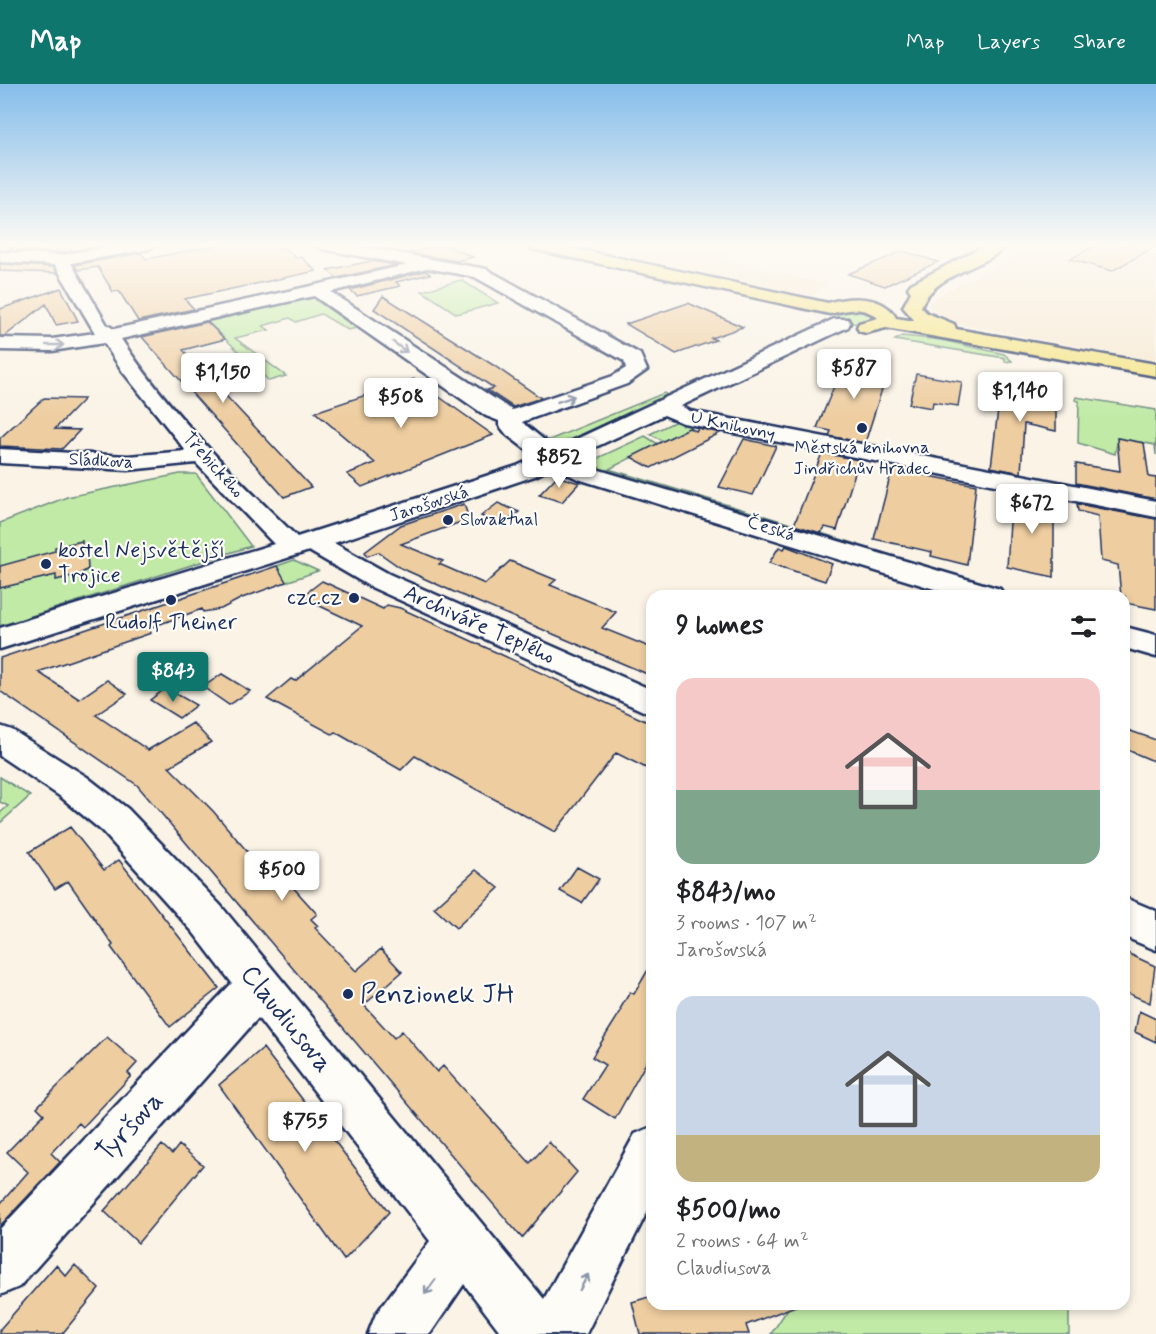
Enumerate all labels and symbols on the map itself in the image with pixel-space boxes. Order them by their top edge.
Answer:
one-way arrow [45,339,65,351]
one-way arrow [392,341,408,353]
pin: $587 [818,349,890,400]
pin: $1,150 [174,353,272,404]
pin: $1,140 [971,372,1069,423]
pin: $508 [365,378,437,429]
one-way arrow [556,393,575,404]
street label: U Knihovny [689,405,777,447]
marker: Městská knihovna Jindřichův Hradec [855,421,869,435]
street label: Třebického [177,427,249,503]
place label: Městská knihovna Jindřichův Hradec [793,436,931,481]
pin: $852 [523,438,595,489]
street label: Sládkova [68,447,134,475]
street label: Jarošovská [386,480,472,528]
pin: $672 [996,484,1068,535]
place label: Slovaktual [460,508,538,532]
street label: Česká [744,510,798,548]
marker: Slovaktual [441,513,455,527]
place label: kostel Nejsvětější Trojice [58,537,225,590]
marker: kostel Nejsvětější Trojice [39,557,53,571]
street label: Archiváře Teplého [399,579,559,671]
place label: czc.cz [287,584,342,612]
marker: czc.cz [347,591,361,605]
marker: Rudolf Theiner [164,593,178,607]
place label: Rudolf Theiner [105,609,238,637]
pin: $843 [137,652,209,703]
pin: $500 [246,851,318,902]
street label: Claudiusova [232,958,340,1080]
place label: Penzionek JH [360,977,514,1012]
marker: Penzionek JH [341,987,355,1001]
street label: Tyršova [89,1084,171,1170]
pin: $755 [269,1102,341,1153]
one-way arrow [578,1273,590,1291]
one-way arrow [424,1279,436,1295]

